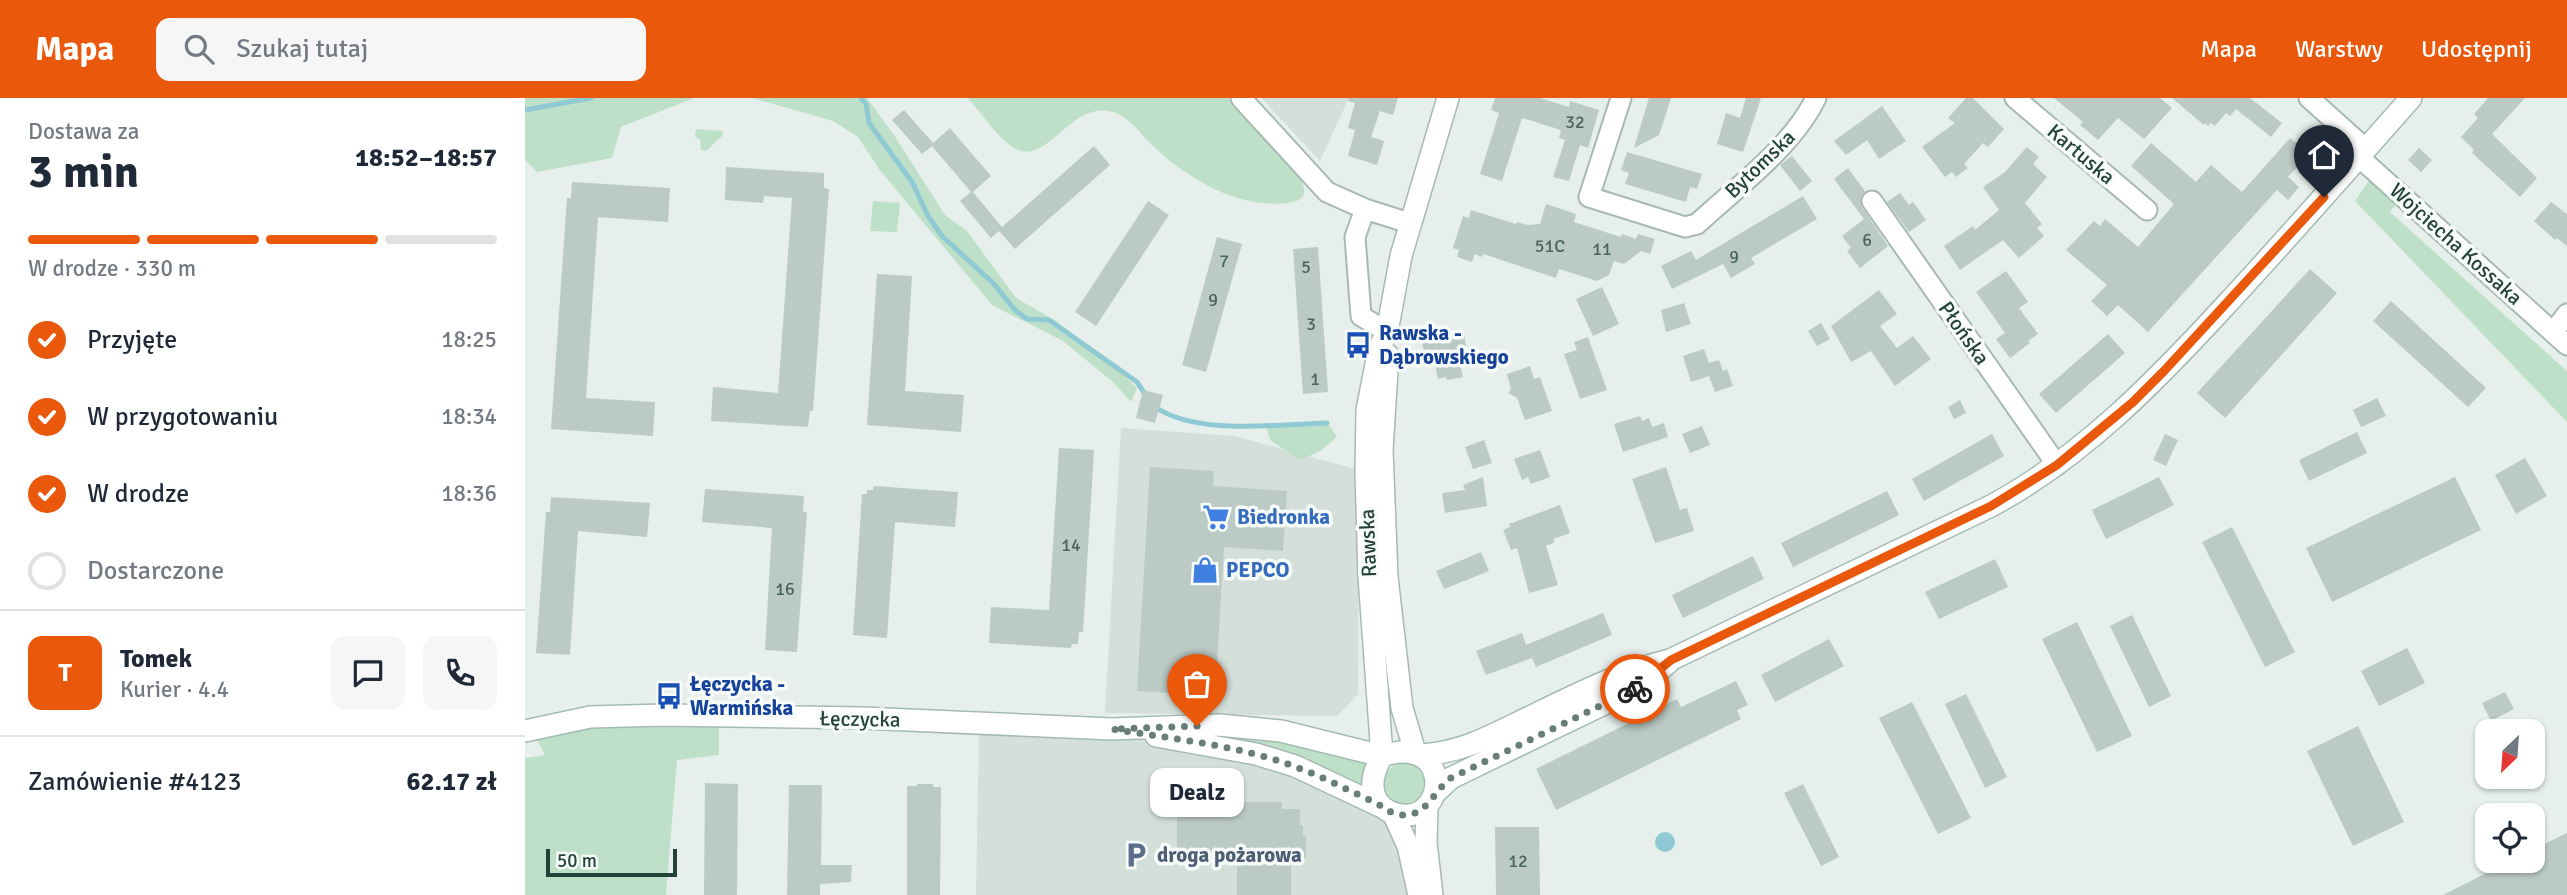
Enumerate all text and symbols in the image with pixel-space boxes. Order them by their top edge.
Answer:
search box [156,18,646,81]
text: Mapa [35,29,114,70]
icon: search [180,30,218,68]
text: Szukaj tutaj [236,33,368,65]
text: Mapa [2200,34,2257,64]
text: Warstwy [2295,34,2383,64]
text: Udostępnij [2421,34,2532,64]
house number: 32 [1565,111,1585,133]
text: Dostawa za [28,117,139,146]
street label: Kartuska [2042,118,2120,190]
street label: Bytomska [1719,124,1801,204]
pin [2294,125,2354,197]
icon: home [2305,136,2343,174]
text: 18:52–18:57 [355,142,497,174]
text: 3 min [28,144,139,200]
street label: Wojciecha Kossaka [2384,177,2528,311]
house number: 6 [1862,229,1872,251]
house number: 51C [1535,235,1565,257]
house number: 11 [1592,238,1612,260]
house number: 9 [1729,246,1739,268]
house number: 7 [1219,250,1229,272]
text: W drodze · 330 m [28,254,196,283]
house number: 5 [1301,256,1311,278]
house number: 9 [1208,289,1218,311]
street label: Płońska [1933,296,1995,370]
house number: 3 [1306,313,1316,335]
place label: Rawska - Dąbrowskiego [1379,320,1509,370]
icon: check [28,321,66,359]
text: Przyjęte [87,324,177,356]
text: 18:25 [441,325,497,354]
bus stop icon: Rawska - Dąbrowskiego [1343,330,1373,360]
house number: 1 [1310,368,1320,390]
icon: check [28,398,66,436]
text: W przygotowaniu [87,401,278,433]
text: 18:34 [441,402,497,431]
icon: check [28,475,66,513]
text: W drodze [87,478,189,510]
text: 18:36 [441,479,497,508]
supermarket icon: Biedronka [1201,502,1231,532]
place label: Biedronka [1237,504,1330,530]
street label: Rawska [1354,508,1382,578]
house number: 14 [1061,534,1081,556]
text: Dostarczone [87,555,224,587]
shop icon: PEPCO [1190,555,1220,585]
place label: PEPCO [1226,557,1289,583]
house number: 16 [775,578,795,600]
button: chat [331,636,405,710]
button: phone [423,636,497,710]
text: Tomek [120,643,192,675]
pin [1167,654,1227,726]
courier [1600,654,1670,724]
text: T [58,657,72,689]
icon: bag [1178,665,1216,703]
icon: bike [1616,670,1654,708]
place label: Łęczycka - Warmińska [689,671,793,721]
text: Kurier · 4.4 [120,675,229,704]
bus stop icon: Łęczycka - Warmińska [654,681,684,711]
street label: Łęczycka [819,705,901,733]
north arrow [2475,719,2545,789]
map controls [2475,719,2545,873]
text: Zamówienie #4123 [28,766,241,798]
text: 62.17 zł [406,766,497,798]
callout: Dealz [1150,768,1244,817]
text: Dealz [1169,778,1225,807]
button: locate [2475,803,2545,873]
parking icon: droga pożarowa [1121,840,1151,870]
place label: droga pożarowa [1157,842,1302,868]
scale bar [546,846,677,878]
text: 50 m [557,849,597,873]
house number: 12 [1508,850,1528,872]

